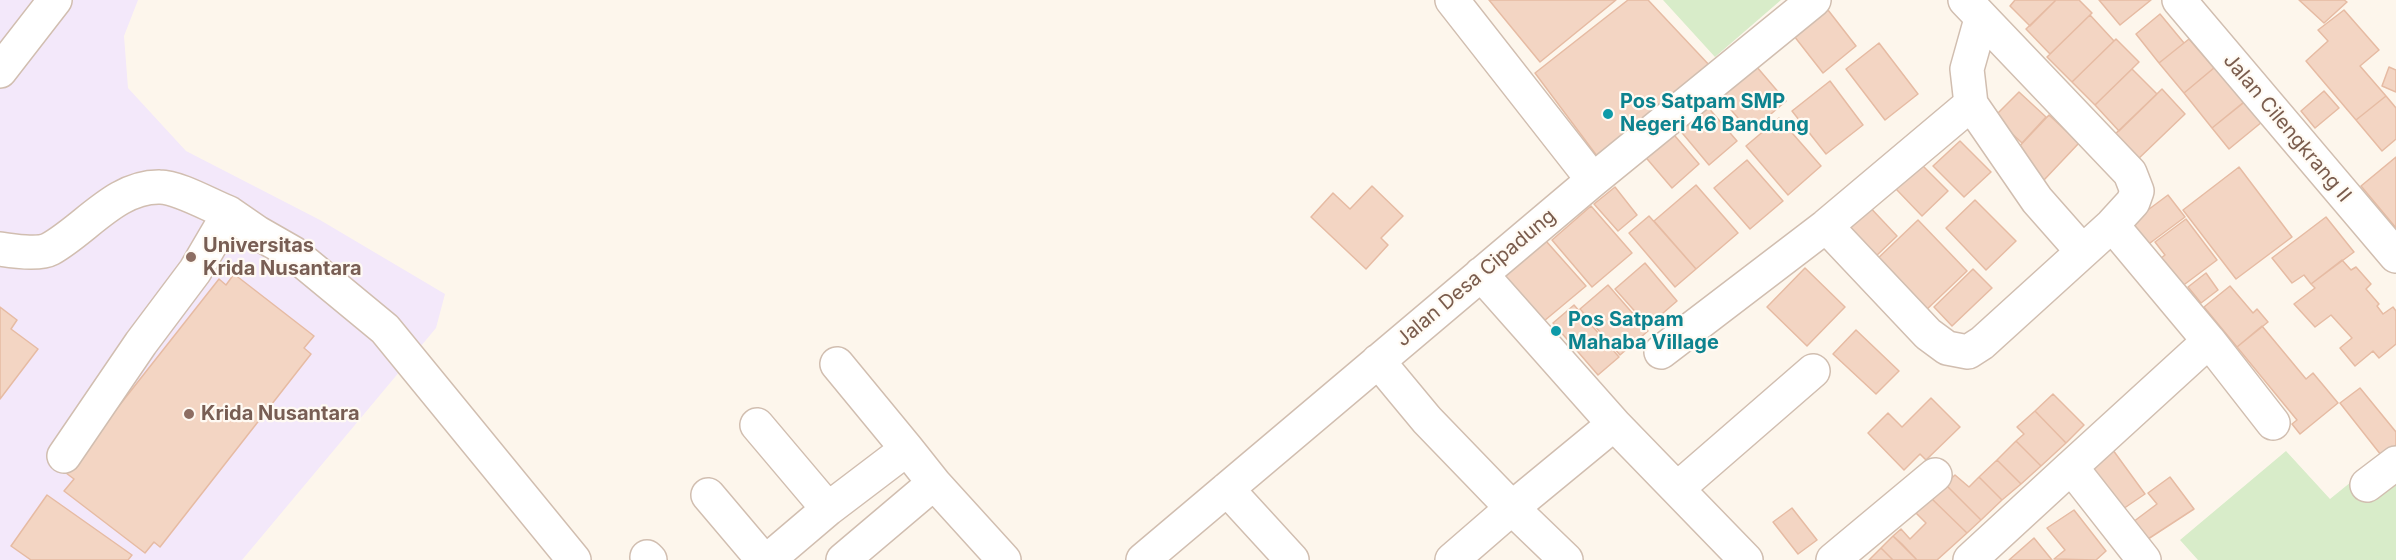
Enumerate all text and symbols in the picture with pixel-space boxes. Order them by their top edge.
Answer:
street label: Jalan Cilengkrang II [2218,49,2356,207]
place label: Pos Satpam SMP Negeri 46 Bandung [1620,90,1809,137]
marker: Pos Satpam SMP Negeri 46 Bandung [1601,107,1615,121]
street label: Jalan Desa Cipadung [1391,204,1561,352]
place label: Universitas Krida Nusantara [203,234,362,281]
marker: Universitas Krida Nusantara [184,250,198,264]
place label: Pos Satpam Mahaba Village [1568,308,1719,355]
marker: Pos Satpam Mahaba Village [1549,324,1563,338]
place label: Krida Nusantara [201,402,360,426]
marker: Krida Nusantara [182,407,196,421]

